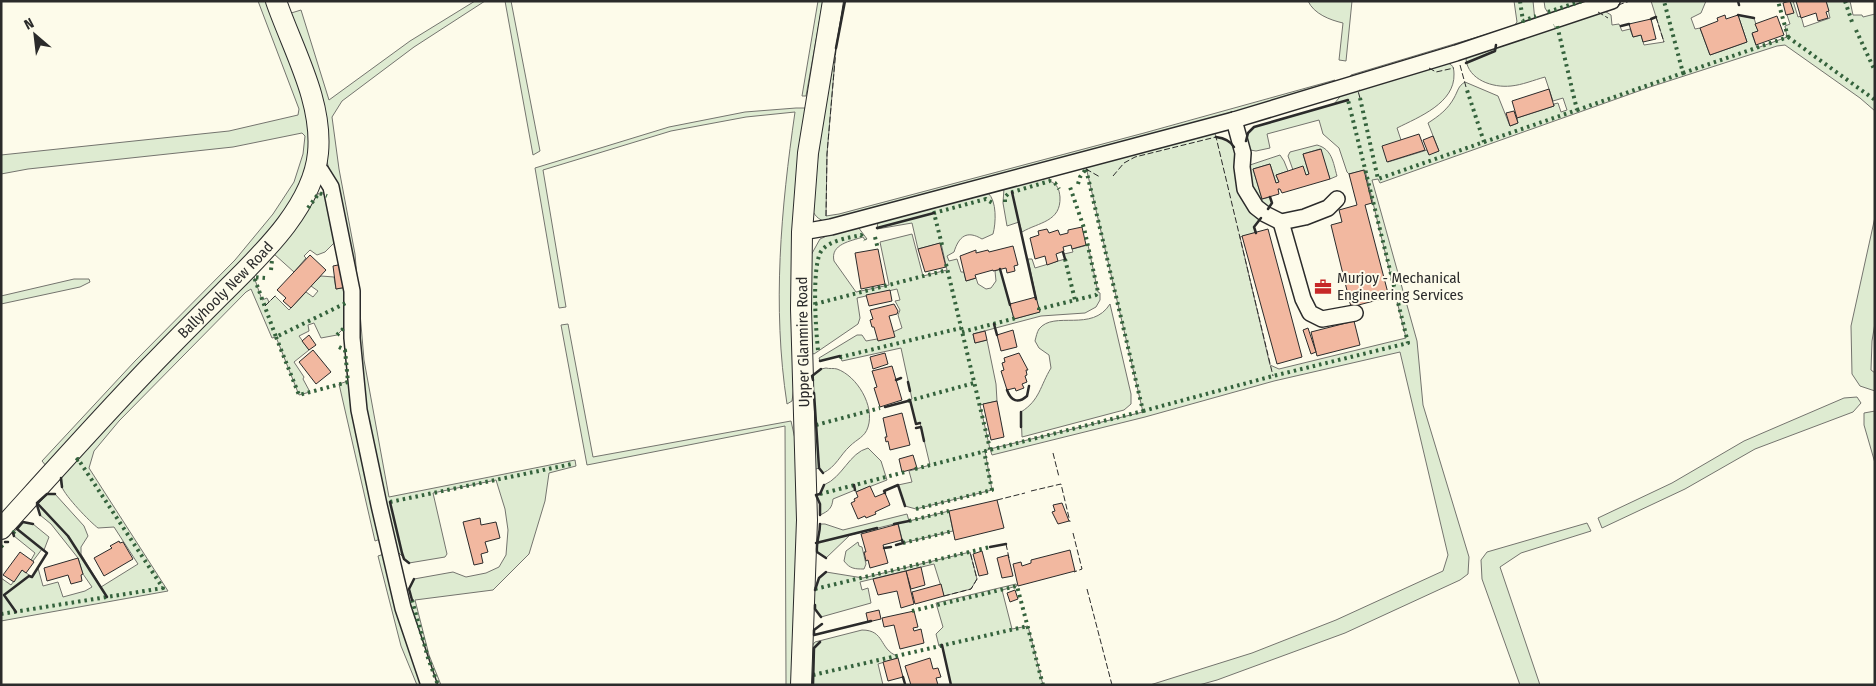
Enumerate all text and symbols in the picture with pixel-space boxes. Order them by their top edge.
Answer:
north arrow [10,10,60,60]
text: N [21,14,37,33]
street label: Ballyhooly New Road [174,238,277,342]
place label: Murjoy - Mechanical Engineering Services [1337,269,1463,304]
street label: Upper Glanmire Road [793,276,813,408]
office icon: Murjoy - Mechanical Engineering Services [1313,277,1333,297]

